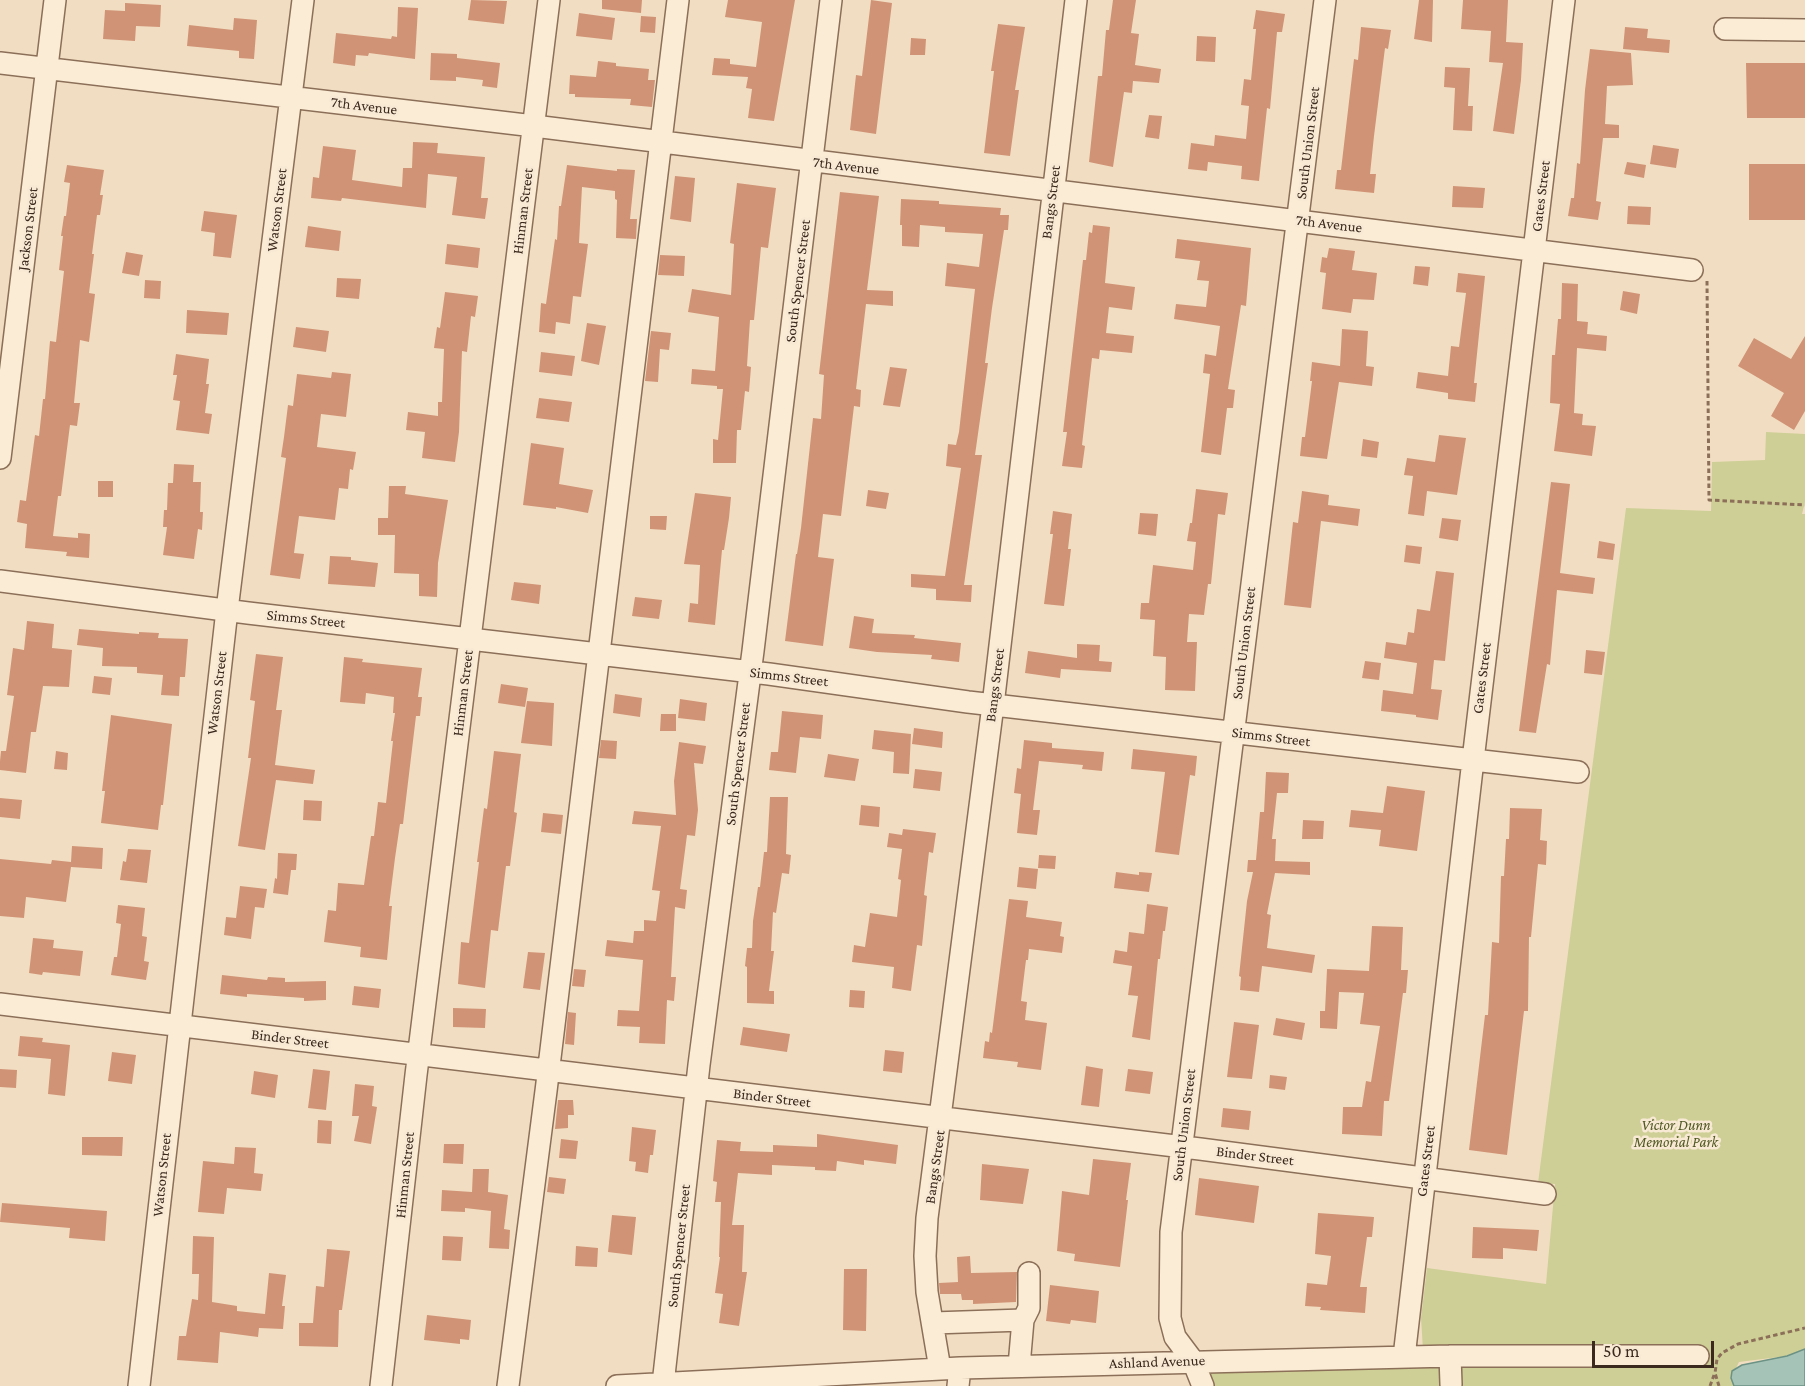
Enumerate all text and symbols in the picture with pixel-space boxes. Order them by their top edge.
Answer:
street label: South Union Street [1292,86,1324,200]
street label: 7th Avenue [330,93,398,119]
street label: 7th Avenue [812,153,880,179]
street label: Gates Street [1528,159,1554,233]
street label: Bangs Street [1038,164,1064,240]
street label: Watson Street [263,167,291,253]
street label: Hinman Street [509,167,537,255]
street label: Jackson Street [14,186,42,272]
street label: 7th Avenue [1295,211,1363,237]
street label: South Spencer Street [782,218,814,344]
street label: South Union Street [1228,586,1260,700]
street label: Simms Street [266,606,346,632]
street label: Gates Street [1469,641,1495,715]
street label: Bangs Street [982,647,1008,723]
street label: Hinman Street [449,649,477,737]
street label: Watson Street [203,650,231,736]
street label: Simms Street [749,663,829,691]
street label: South Spencer Street [722,701,754,827]
street label: Simms Street [1231,723,1311,751]
street label: Binder Street [250,1025,330,1053]
street label: South Union Street [1168,1068,1200,1182]
street label: Binder Street [732,1084,812,1112]
park label: Victor Dunn Memorial Park [1634,1116,1718,1151]
street label: Gates Street [1413,1124,1439,1198]
street label: Bangs Street [921,1129,949,1205]
street label: Hinman Street [392,1131,418,1219]
street label: Watson Street [149,1132,175,1218]
street label: Binder Street [1215,1142,1295,1170]
street label: South Spencer Street [664,1183,694,1309]
scale bar [1595,1329,1716,1367]
text: 50 m [1603,1341,1640,1361]
street label: Ashland Avenue [1109,1351,1205,1373]

